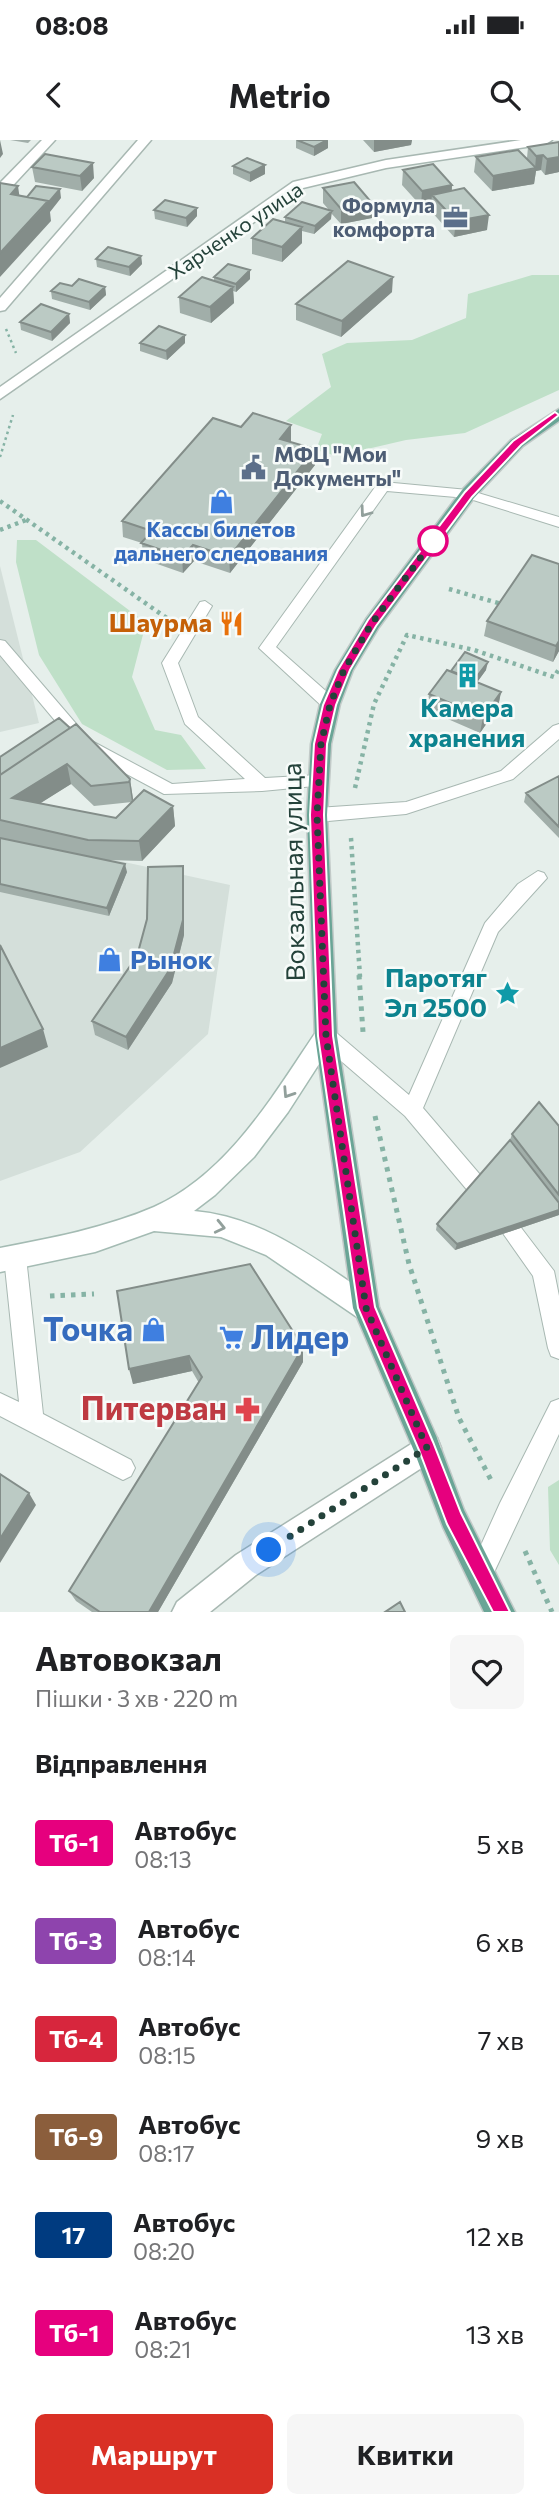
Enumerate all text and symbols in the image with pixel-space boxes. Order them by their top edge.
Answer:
text: 08:08 [35,9,109,40]
text: Metrio [228,75,331,115]
icon: back [35,76,73,114]
icon: search [486,76,524,114]
street label: Харченко улица [163,176,307,284]
place label: Формула комфорта [333,192,435,241]
office icon: Формула комфорта [441,204,469,232]
place label: МФЦ "Мои Документы" [274,441,401,490]
public building icon: МФЦ "Мои Документы" [240,453,268,481]
shop icon: Кассы билетов дальнего следования [207,487,235,515]
one-way arrow [361,504,373,517]
place label: Кассы билетов дальнего следования [114,516,328,565]
unlabelled marker [418,526,448,556]
place label: Шаурма [109,606,212,637]
restaurant icon: Шаурма [218,609,246,637]
building icon: Камера хранения [453,662,481,690]
place label: Камера хранения [409,691,525,752]
street label: Вокзальная улица [275,762,310,982]
place label: Рынок [130,943,213,974]
shop icon: Рынок [96,946,124,974]
place label: Паротяг Эл 2500 [384,961,487,1022]
place icon: Паротяг Эл 2500 [493,979,521,1007]
one-way arrow [284,1086,297,1099]
one-way arrow [214,1218,226,1233]
place label: Точка [43,1308,133,1348]
shop icon: Точка [139,1316,167,1344]
place label: Лидер [251,1316,349,1356]
supermarket icon: Лидер [217,1324,245,1352]
place label: Питерван [81,1387,227,1427]
pharmacy icon: Питерван [233,1395,261,1423]
your location [251,1532,286,1567]
button: heart [450,1635,524,1709]
text: Автовокзал [35,1637,222,1678]
text: Пішки · 3 хв · 220 m [35,1684,238,1712]
text: Відправлення [35,1747,207,1778]
text: Автобус [134,1814,237,1845]
text: Тб-1 [49,1828,99,1857]
text: 5 хв [476,1828,524,1859]
text: 08:13 [134,1845,192,1873]
text: Автобус [137,1912,240,1943]
text: Тб-3 [49,1926,102,1955]
text: 6 хв [476,1926,524,1957]
text: 08:14 [137,1943,196,1971]
text: Автобус [138,2010,241,2041]
text: Тб-4 [49,2024,103,2053]
text: 7 хв [478,2024,524,2055]
text: 08:15 [138,2041,196,2069]
text: Автобус [138,2108,241,2139]
text: Тб-9 [49,2122,103,2151]
text: 9 хв [476,2122,524,2153]
text: 08:17 [138,2139,195,2167]
text: Автобус [133,2206,235,2237]
text: 17 [61,2220,86,2249]
text: 12 хв [466,2220,524,2251]
text: 08:20 [133,2237,195,2265]
text: Автобус [134,2304,237,2335]
text: Тб-1 [49,2318,99,2347]
text: 13 хв [465,2318,524,2349]
text: 08:21 [134,2335,191,2363]
button: Маршрут [35,2414,273,2494]
button: Квитки [287,2414,524,2494]

